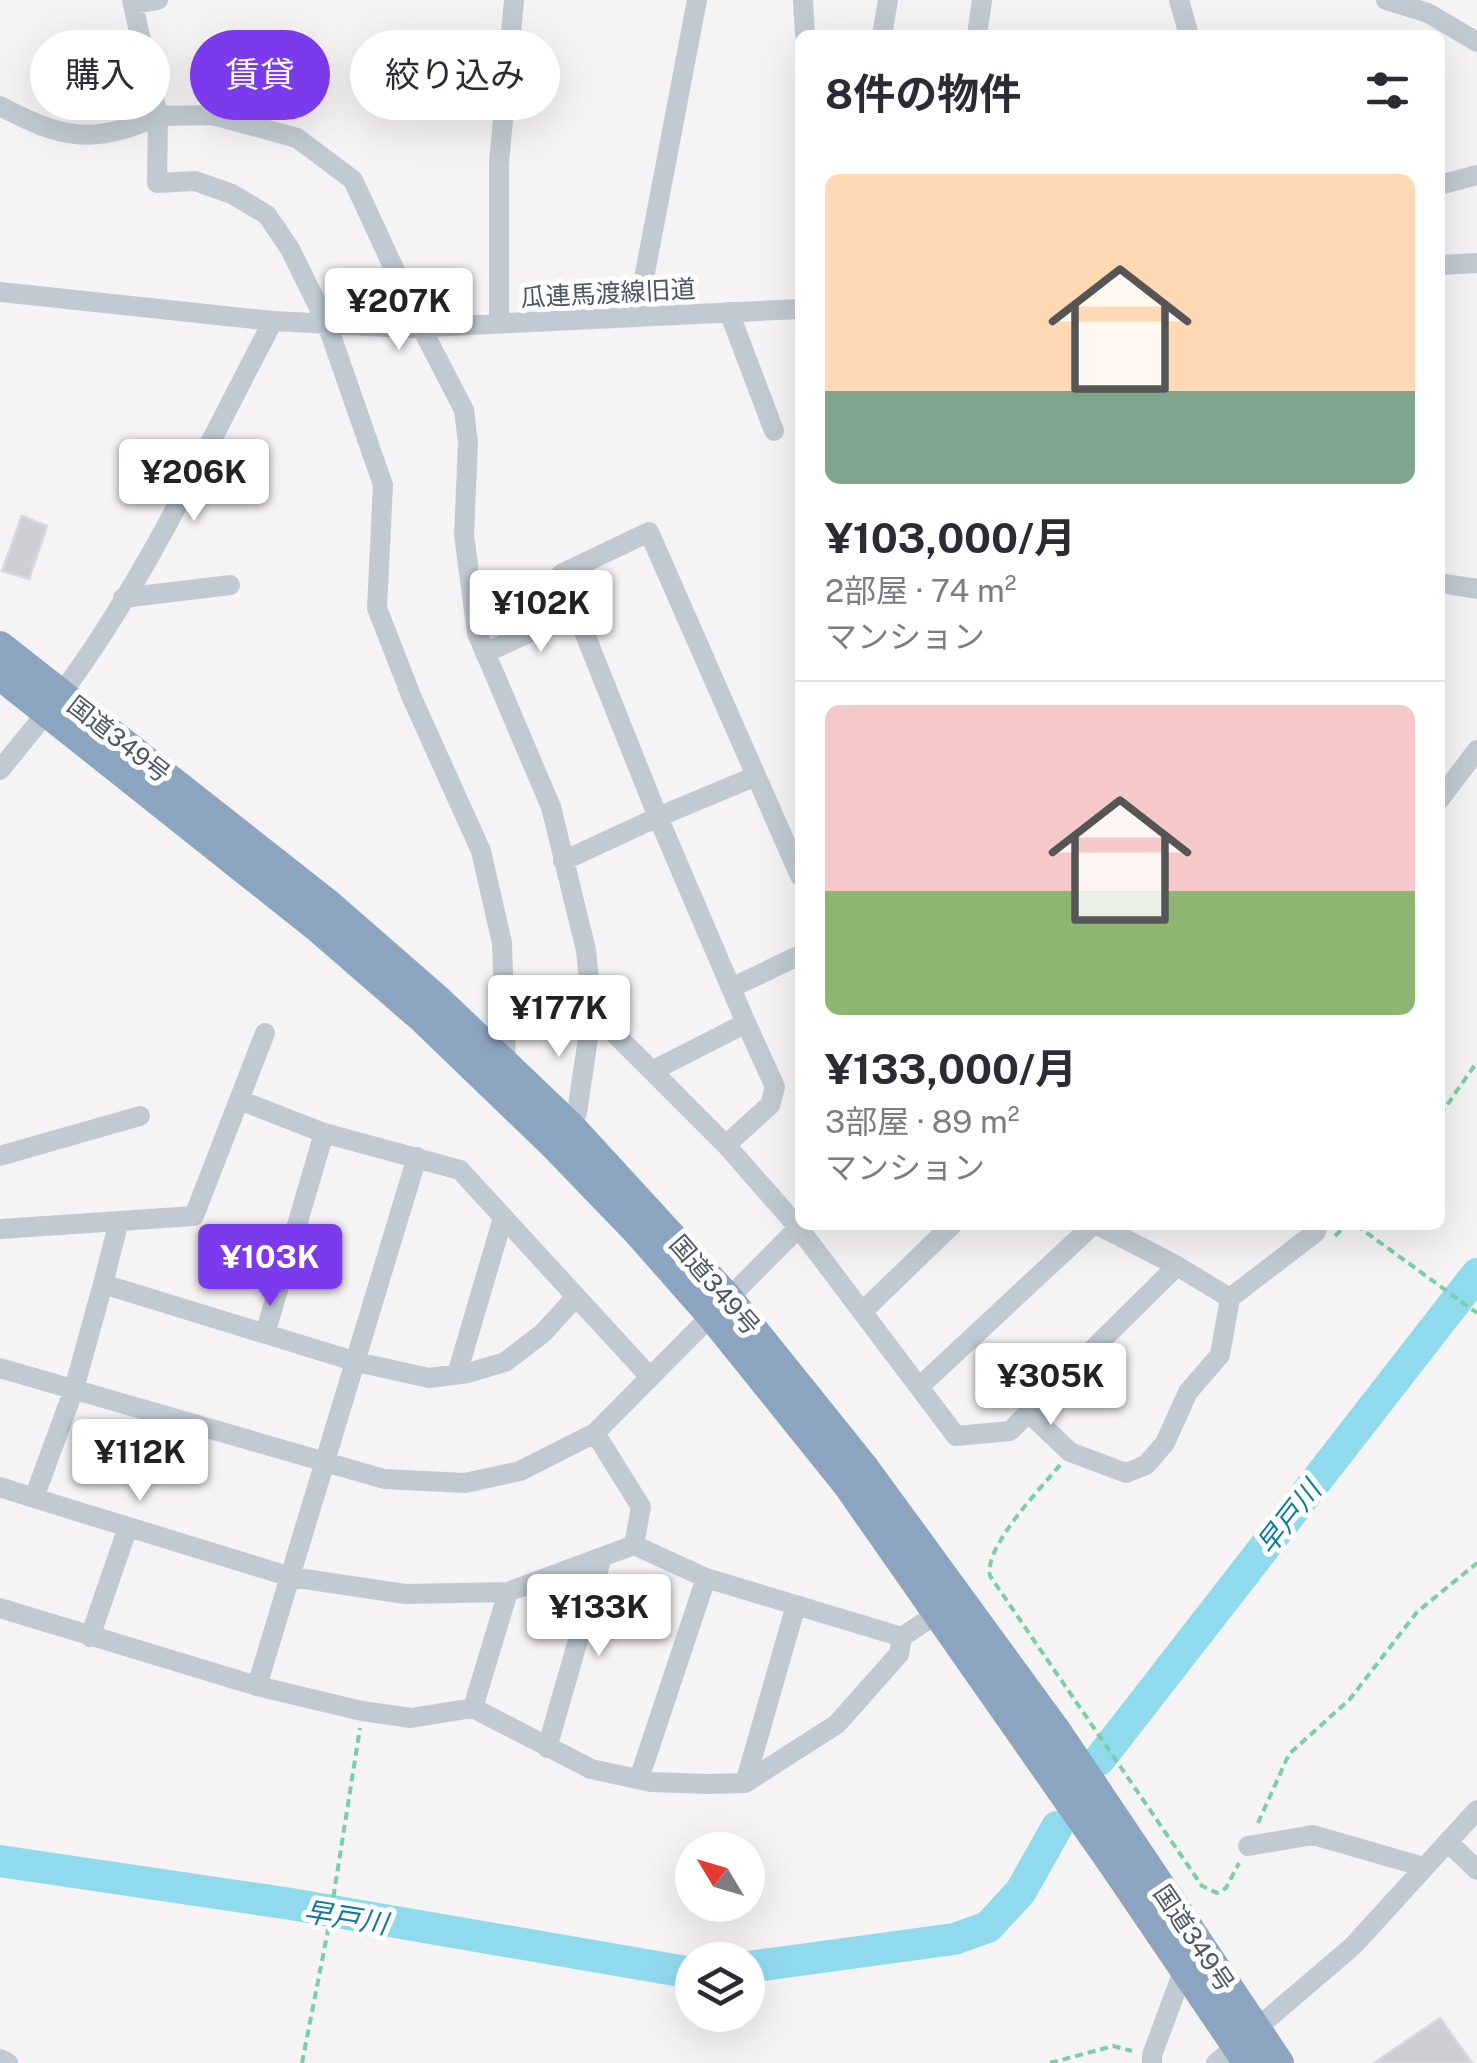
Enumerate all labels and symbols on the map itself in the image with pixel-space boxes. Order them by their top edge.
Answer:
pin: ¥207K [329,268,469,353]
street label: 瓜連馬渡線旧道 [520,273,696,313]
pin: ¥206K [124,439,264,524]
pin: ¥102K [471,570,611,655]
street label: 国道349号 [62,690,176,788]
pin: ¥177K [489,975,629,1060]
pin: ¥103K [200,1224,340,1309]
street label: 国道349号 [664,1229,766,1341]
pin: ¥305K [981,1343,1121,1428]
pin: ¥112K [70,1419,210,1504]
water label: 早戸川 [1249,1471,1329,1560]
pin: ¥133K [529,1574,669,1659]
north arrow [675,1832,765,1922]
street label: 国道349号 [1147,1879,1241,1997]
water label: 早戸川 [302,1894,393,1940]

